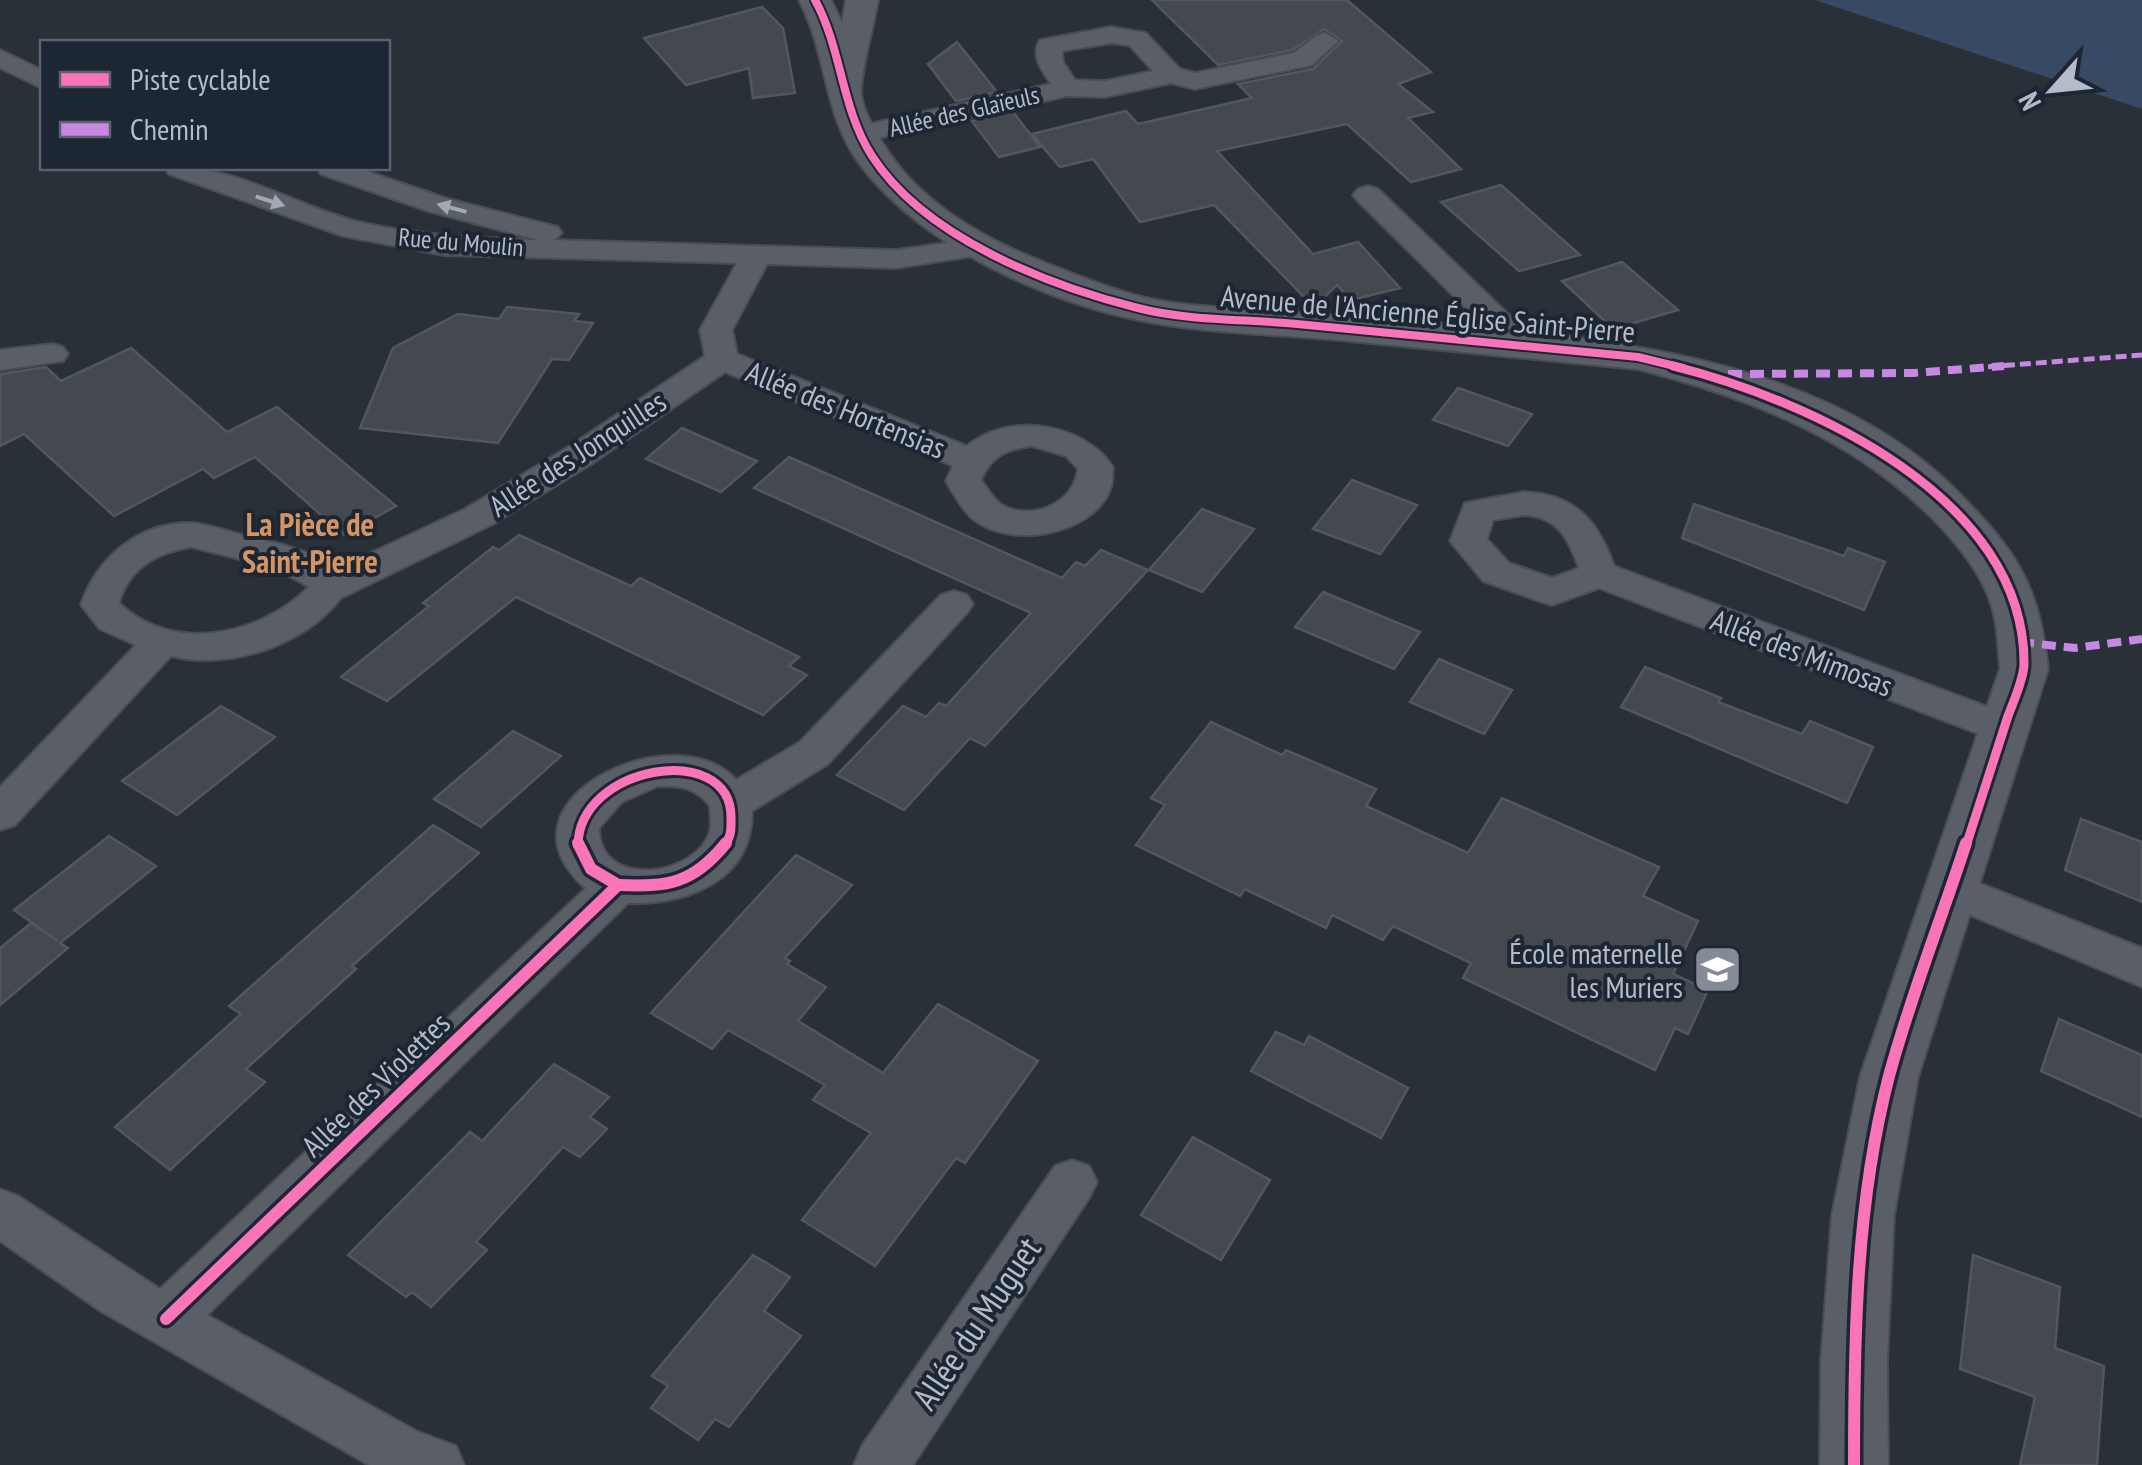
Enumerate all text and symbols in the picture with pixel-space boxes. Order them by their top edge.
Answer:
legend [40,40,390,170]
north arrow [2002,40,2102,140]
text: Piste cyclable [130,59,271,98]
street label: Allée des Glaïeuls [886,78,1042,144]
text: N [2009,86,2049,117]
text: Chemin [130,109,209,148]
one-way arrow [256,194,286,209]
one-way arrow [436,200,467,216]
street label: Rue du Moulin [397,221,525,263]
street label: Avenue de l'Ancienne Église Saint-Pierre [1219,275,1637,351]
street label: Allée des Hortensias [741,351,951,467]
street label: Allée des Jonquilles [481,381,673,525]
district label: La Pièce de Saint-Pierre [242,503,378,582]
street label: Allée des Mimosas [1706,600,1898,704]
place label: École maternelle les Muriers [1509,933,1683,1006]
school or university icon: École maternelle les Muriers [1692,943,1744,995]
street label: Allée des Violettes [292,1003,458,1165]
street label: Allée du Muguet [901,1228,1051,1418]

